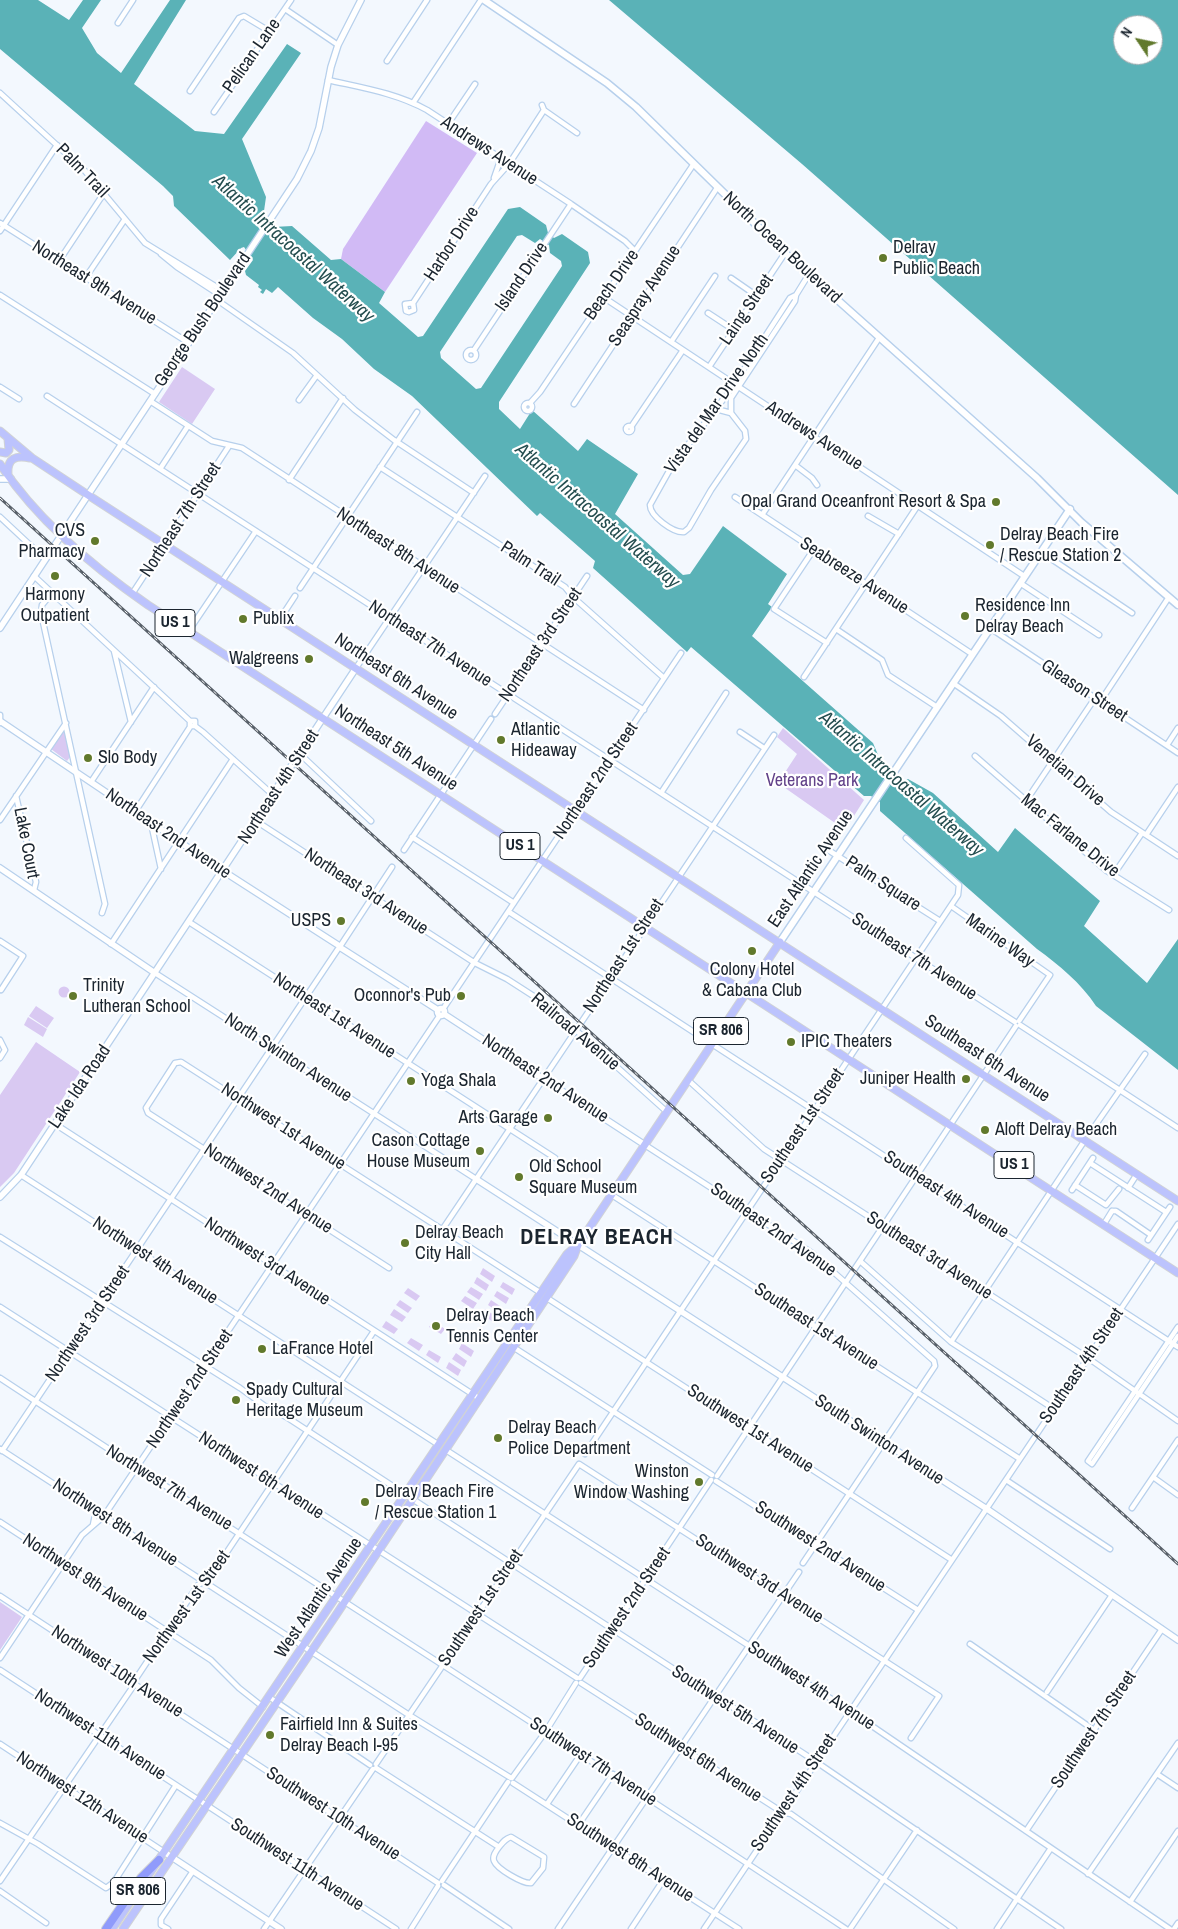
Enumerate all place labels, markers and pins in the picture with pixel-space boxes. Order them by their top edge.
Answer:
place label: Delray Public Beach [893,237,980,280]
marker: Delray Public Beach [877,252,889,264]
place label: Opal Grand Oceanfront Resort & Spa [741,491,986,513]
marker: Opal Grand Oceanfront Resort & Spa [990,496,1002,508]
place label: CVS Pharmacy [19,520,85,562]
place label: Delray Beach Fire / Rescue Station 2 [1000,524,1121,566]
marker: CVS Pharmacy [89,535,101,547]
marker: Delray Beach Fire / Rescue Station 2 [984,539,996,551]
marker: Harmony Outpatient [49,570,61,582]
place label: Harmony Outpatient [21,584,89,626]
place label: Residence Inn Delray Beach [975,595,1070,638]
place label: Publix [253,608,294,630]
marker: Residence Inn Delray Beach [959,610,971,622]
marker: Publix [237,613,249,625]
place label: Walgreens [229,648,299,670]
marker: Walgreens [303,653,315,665]
place label: Atlantic Hideaway [511,719,577,762]
marker: Atlantic Hideaway [495,734,507,746]
place label: Slo Body [98,747,157,769]
marker: Slo Body [82,752,94,764]
place label: USPS [291,910,331,932]
marker: USPS [335,915,347,927]
marker: Colony Hotel & Cabana Club [746,945,758,957]
place label: Colony Hotel & Cabana Club [702,959,802,1002]
place label: Trinity Lutheran School [83,975,190,1018]
place label: Oconnor's Pub [354,985,451,1007]
marker: Trinity Lutheran School [67,990,79,1002]
marker: Oconnor's Pub [455,990,467,1002]
place label: IPIC Theaters [801,1031,892,1053]
marker: IPIC Theaters [785,1036,797,1048]
place label: Juniper Health [860,1068,956,1090]
place label: Yoga Shala [421,1070,496,1092]
marker: Juniper Health [960,1073,972,1085]
marker: Yoga Shala [405,1075,417,1087]
place label: Arts Garage [458,1107,538,1129]
marker: Arts Garage [542,1112,554,1124]
place label: Aloft Delray Beach [995,1119,1117,1141]
marker: Aloft Delray Beach [979,1124,991,1136]
place label: Cason Cottage House Museum [367,1130,470,1172]
marker: Cason Cottage House Museum [474,1145,486,1157]
place label: Old School Square Museum [529,1156,637,1198]
marker: Old School Square Museum [513,1171,525,1183]
place label: Delray Beach City Hall [415,1222,504,1264]
marker: Delray Beach City Hall [399,1237,411,1249]
place label: Delray Beach Tennis Center [446,1305,538,1348]
marker: Delray Beach Tennis Center [430,1320,442,1332]
place label: LaFrance Hotel [272,1338,373,1360]
marker: LaFrance Hotel [256,1343,268,1355]
place label: Spady Cultural Heritage Museum [246,1379,363,1422]
marker: Spady Cultural Heritage Museum [230,1394,242,1406]
place label: Delray Beach Police Department [508,1417,630,1460]
marker: Delray Beach Police Department [492,1432,504,1444]
place label: Winston Window Washing [574,1461,689,1504]
marker: Winston Window Washing [693,1476,705,1488]
place label: Delray Beach Fire / Rescue Station 1 [375,1481,496,1524]
marker: Delray Beach Fire / Rescue Station 1 [359,1496,371,1508]
place label: Fairfield Inn & Suites Delray Beach I-95 [280,1714,418,1756]
marker: Fairfield Inn & Suites Delray Beach I-95 [264,1729,276,1741]

